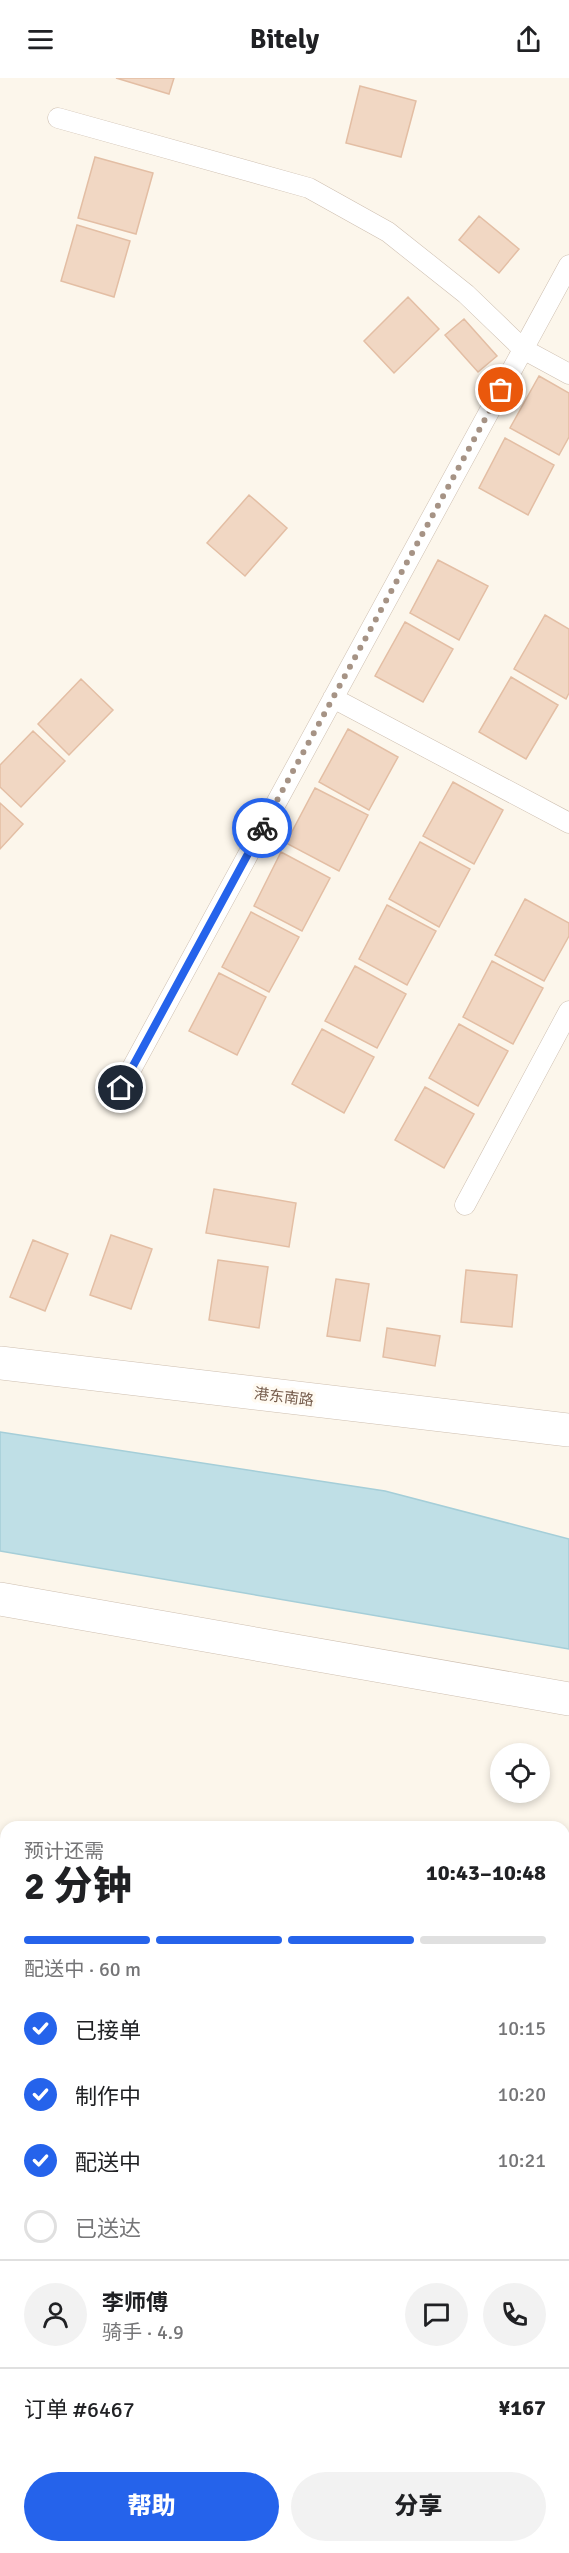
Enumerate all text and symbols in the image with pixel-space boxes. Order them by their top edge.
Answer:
icon: menu [24,23,57,56]
text: Bitely [250,23,319,56]
icon: share [512,23,545,56]
pin [475,364,526,415]
icon: bag [484,373,517,406]
courier [232,798,292,858]
icon: bike [246,812,279,845]
pin [95,1062,146,1113]
icon: home [104,1071,137,1104]
street label: 港东南路 [253,1384,315,1410]
map controls [490,1743,550,1803]
button: locate [490,1743,550,1803]
text: 预计还需 [24,1839,104,1864]
text: 10:43–10:48 [426,1859,546,1886]
text: 2 分钟 [24,1862,132,1910]
text: 配送中 · 60 m [24,1957,141,1982]
icon: check [24,2012,57,2045]
text: 10:15 [497,2016,546,2041]
text: 已接单 [75,2017,141,2044]
icon: check [24,2078,57,2111]
text: 10:20 [497,2082,546,2107]
text: 制作中 [75,2083,141,2110]
icon: check [24,2144,57,2177]
text: 10:21 [497,2148,546,2173]
text: 配送中 [75,2149,141,2176]
text: 已送达 [75,2215,141,2242]
button: person [24,2283,87,2346]
button: chat [405,2283,468,2346]
button: phone [483,2283,546,2346]
text: 李师傅 [102,2289,168,2316]
text: 骑手 · 4.9 [102,2320,184,2345]
text: ¥167 [498,2394,546,2421]
text: 订单 #6467 [24,2396,135,2423]
button: 帮助 [24,2472,279,2541]
button: 分享 [291,2472,546,2541]

